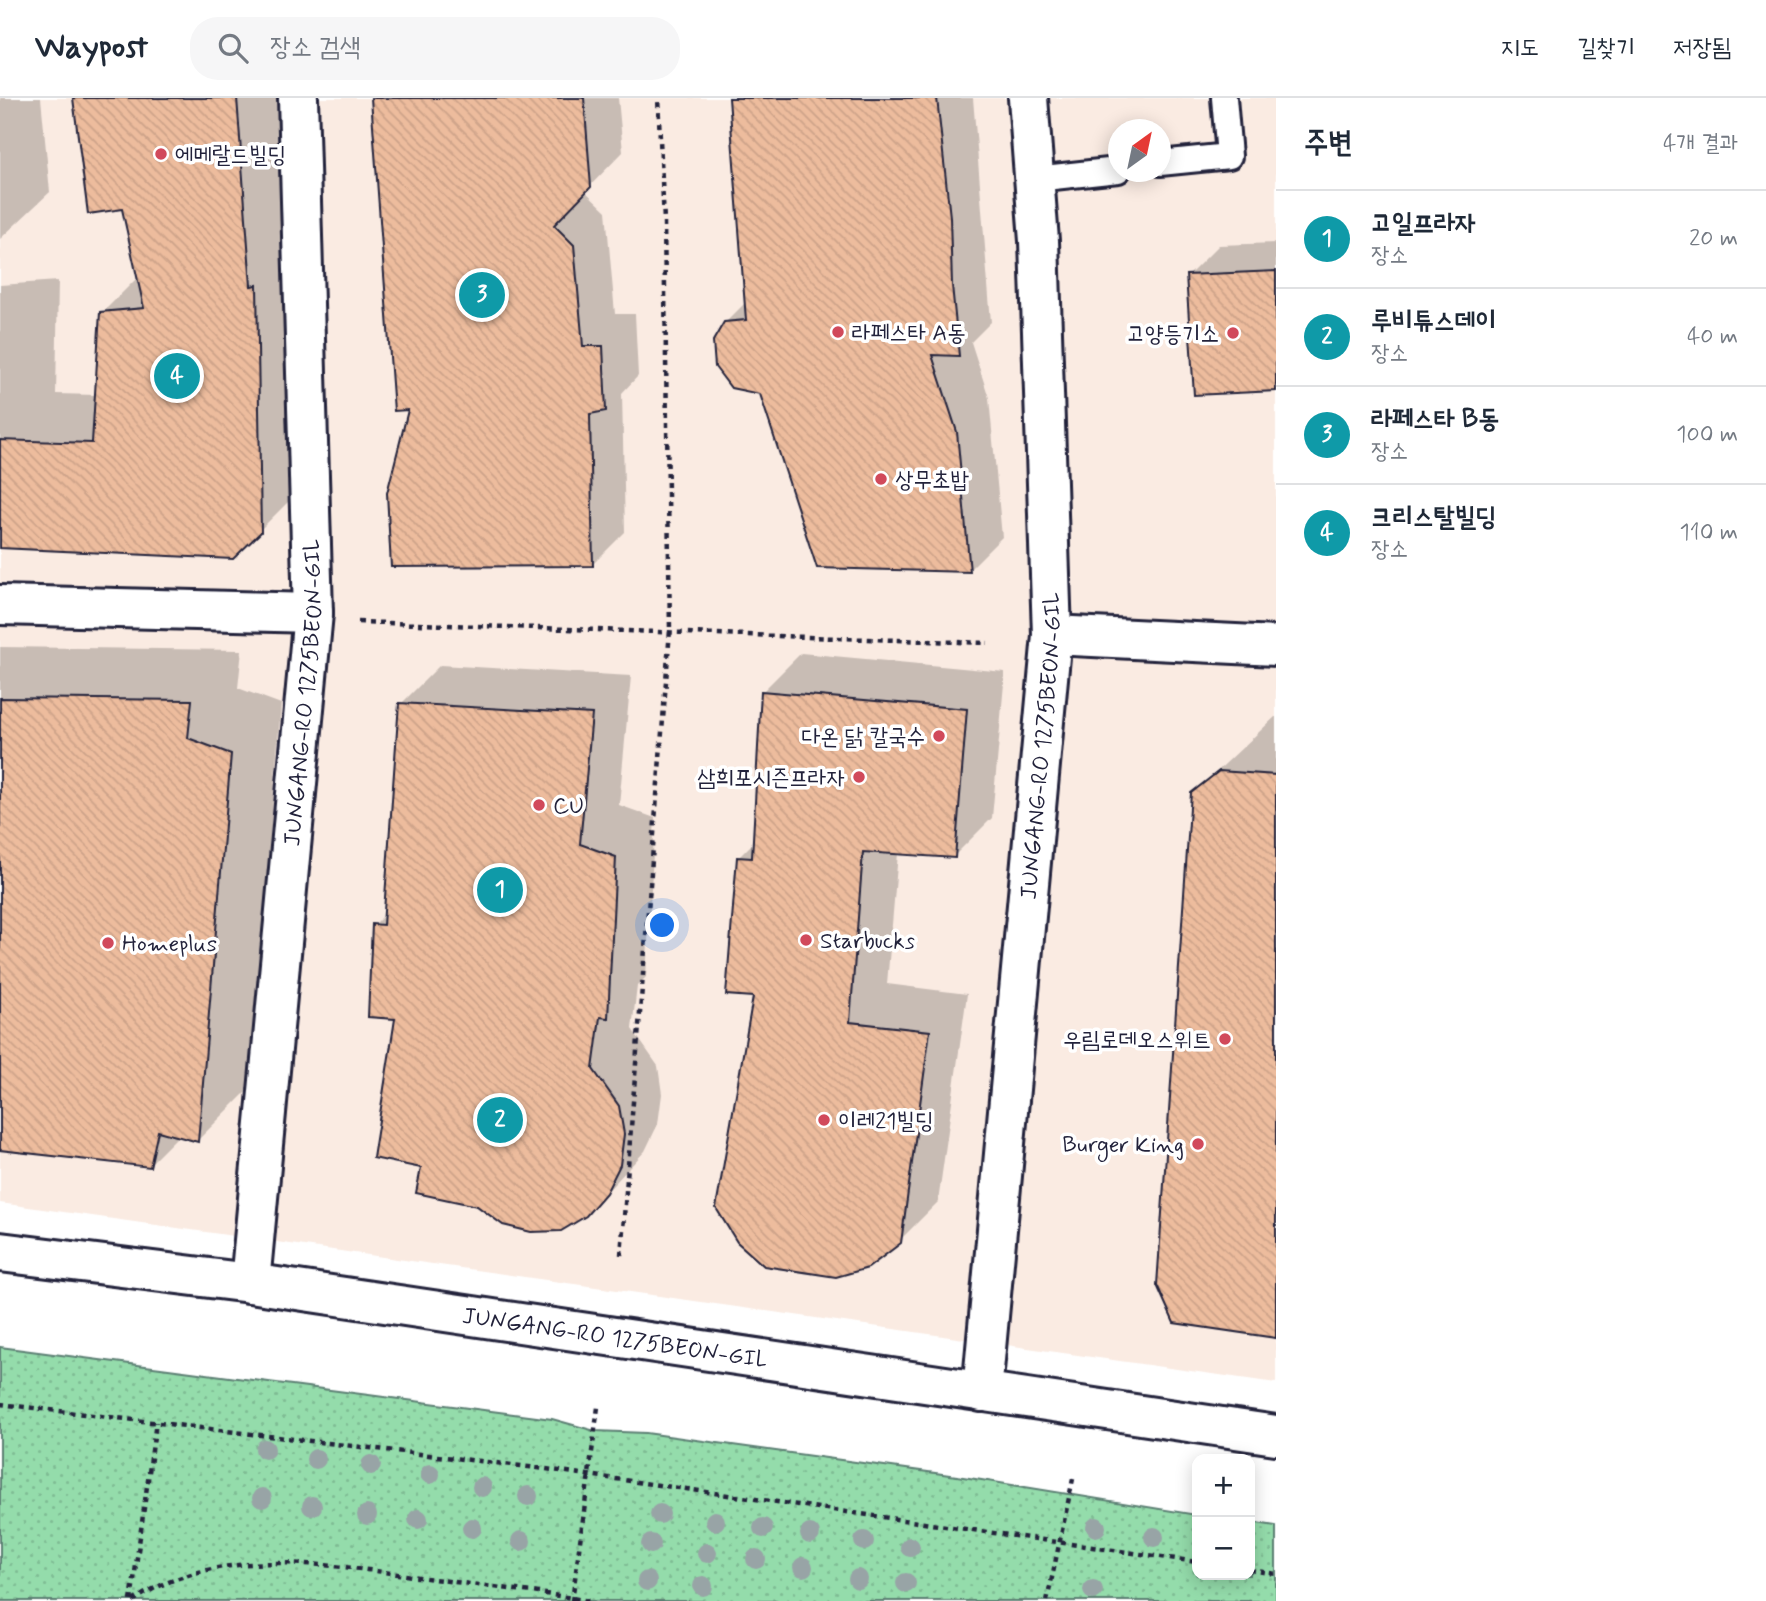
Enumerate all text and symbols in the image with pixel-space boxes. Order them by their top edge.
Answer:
search box [190,17,680,80]
text: Waypost [35,26,148,70]
icon: search [214,29,252,67]
text: 장소 검색 [270,31,361,65]
text: 지도 [1501,33,1539,64]
text: 길찾기 [1577,33,1635,64]
text: 저장됨 [1673,33,1731,64]
north arrow [1108,119,1171,182]
text: 주변 [1304,124,1352,163]
text: 4개 결과 [1663,129,1738,159]
place label: 에메랄드빌딩 [175,141,286,171]
marker: 에메랄드빌딩 [153,146,169,162]
text: 고일프라자 [1371,207,1476,241]
text: 1 [1322,224,1332,254]
text: 20 m [1689,224,1738,254]
text: 장소 [1371,241,1408,271]
pin: 3 [459,269,505,321]
text: 루비튜스데이 [1371,305,1497,339]
place label: 라페스타 A동 [852,319,966,349]
place label: 고양등기소 [1126,320,1219,350]
text: 2 [1321,322,1333,352]
text: 40 m [1687,322,1738,352]
marker: 라페스타 A동 [830,324,846,340]
marker: 고양등기소 [1225,325,1241,341]
text: 장소 [1371,339,1408,369]
pin: 4 [154,350,200,402]
text: 라페스타 B동 [1371,403,1499,437]
text: 3 [1322,420,1332,450]
text: 100 m [1676,420,1738,450]
text: 장소 [1371,437,1408,467]
place label: 상무초밥 [895,466,970,496]
marker: 상무초밥 [873,471,889,487]
text: 크리스탈빌딩 [1371,501,1497,535]
text: 4 [1320,518,1334,548]
text: 110 m [1679,518,1738,548]
text: 장소 [1371,535,1408,565]
street label: JUNGANG-RO 1275BEON-GIL [278,538,330,848]
street label: JUNGANG-RO 1275BEON-GIL [1015,592,1069,901]
place label: 다온 닭 칼국수 [802,723,925,753]
marker: 다온 닭 칼국수 [931,728,947,744]
place label: 삼희포시즌프라자 [697,764,845,794]
marker: 삼희포시즌프라자 [851,769,867,785]
place label: CU [553,792,584,822]
marker: CU [531,797,547,813]
pin: 1 [477,864,523,916]
your location [645,908,679,942]
place label: Starbucks [820,927,915,957]
place label: Homeplus [122,930,217,960]
marker: Starbucks [798,932,814,948]
marker: Homeplus [100,935,116,951]
place label: 우림로데오스위트 [1063,1026,1211,1056]
marker: 우림로데오스위트 [1217,1031,1233,1047]
pin: 2 [477,1094,523,1146]
place label: 이레21빌딩 [838,1107,934,1137]
marker: 이레21빌딩 [816,1112,832,1128]
place label: Burger King [1062,1131,1184,1163]
marker: Burger King [1190,1136,1206,1152]
street label: JUNGANG-RO 1275BEON-GIL [460,1302,770,1376]
map controls [1192,1454,1255,1580]
button: + [1192,1454,1255,1517]
button: − [1192,1517,1255,1580]

